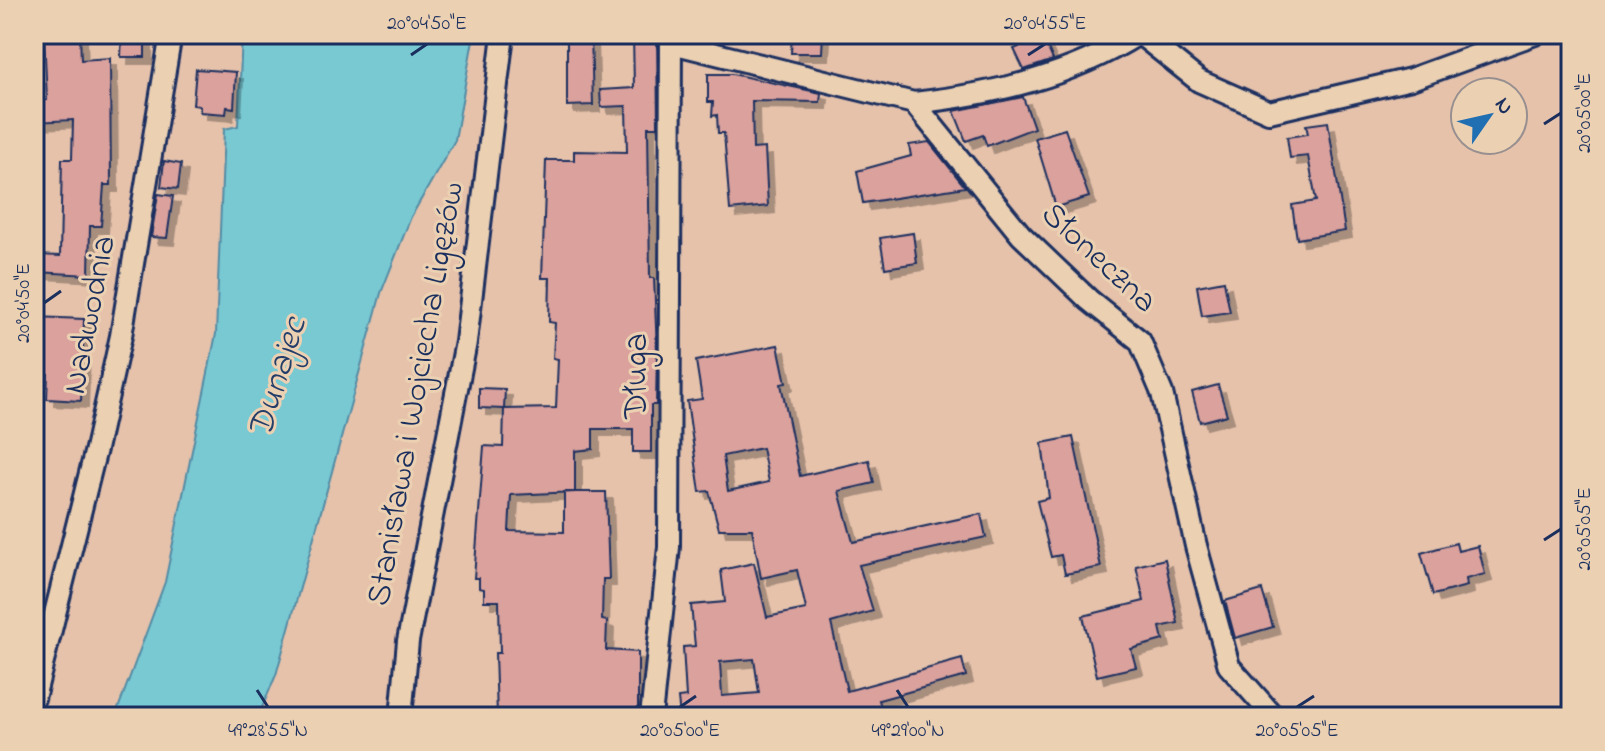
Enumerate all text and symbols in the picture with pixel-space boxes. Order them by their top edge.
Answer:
text: 20°04'50"E [387,10,467,39]
text: 20°04'55"E [1004,10,1086,39]
text: 20°05'00"E [1571,73,1600,153]
north arrow [1449,76,1529,156]
text: N [1486,91,1521,122]
street label: Stanisława i Wojciecha Ligęzów [355,178,479,610]
street label: Słoneczna [1028,192,1168,326]
street label: Nadwodnia [51,231,131,399]
text: 20°04'50"E [10,263,39,343]
water label: Dunajec [236,309,323,445]
street label: Długa [613,333,663,420]
text: 20°05'05"E [1571,488,1600,571]
text: 49°28'55"N [228,717,308,746]
text: 20°05'00"E [640,717,720,746]
text: 49°29'00"N [871,717,945,746]
text: 20°05'05"E [1256,717,1339,746]

